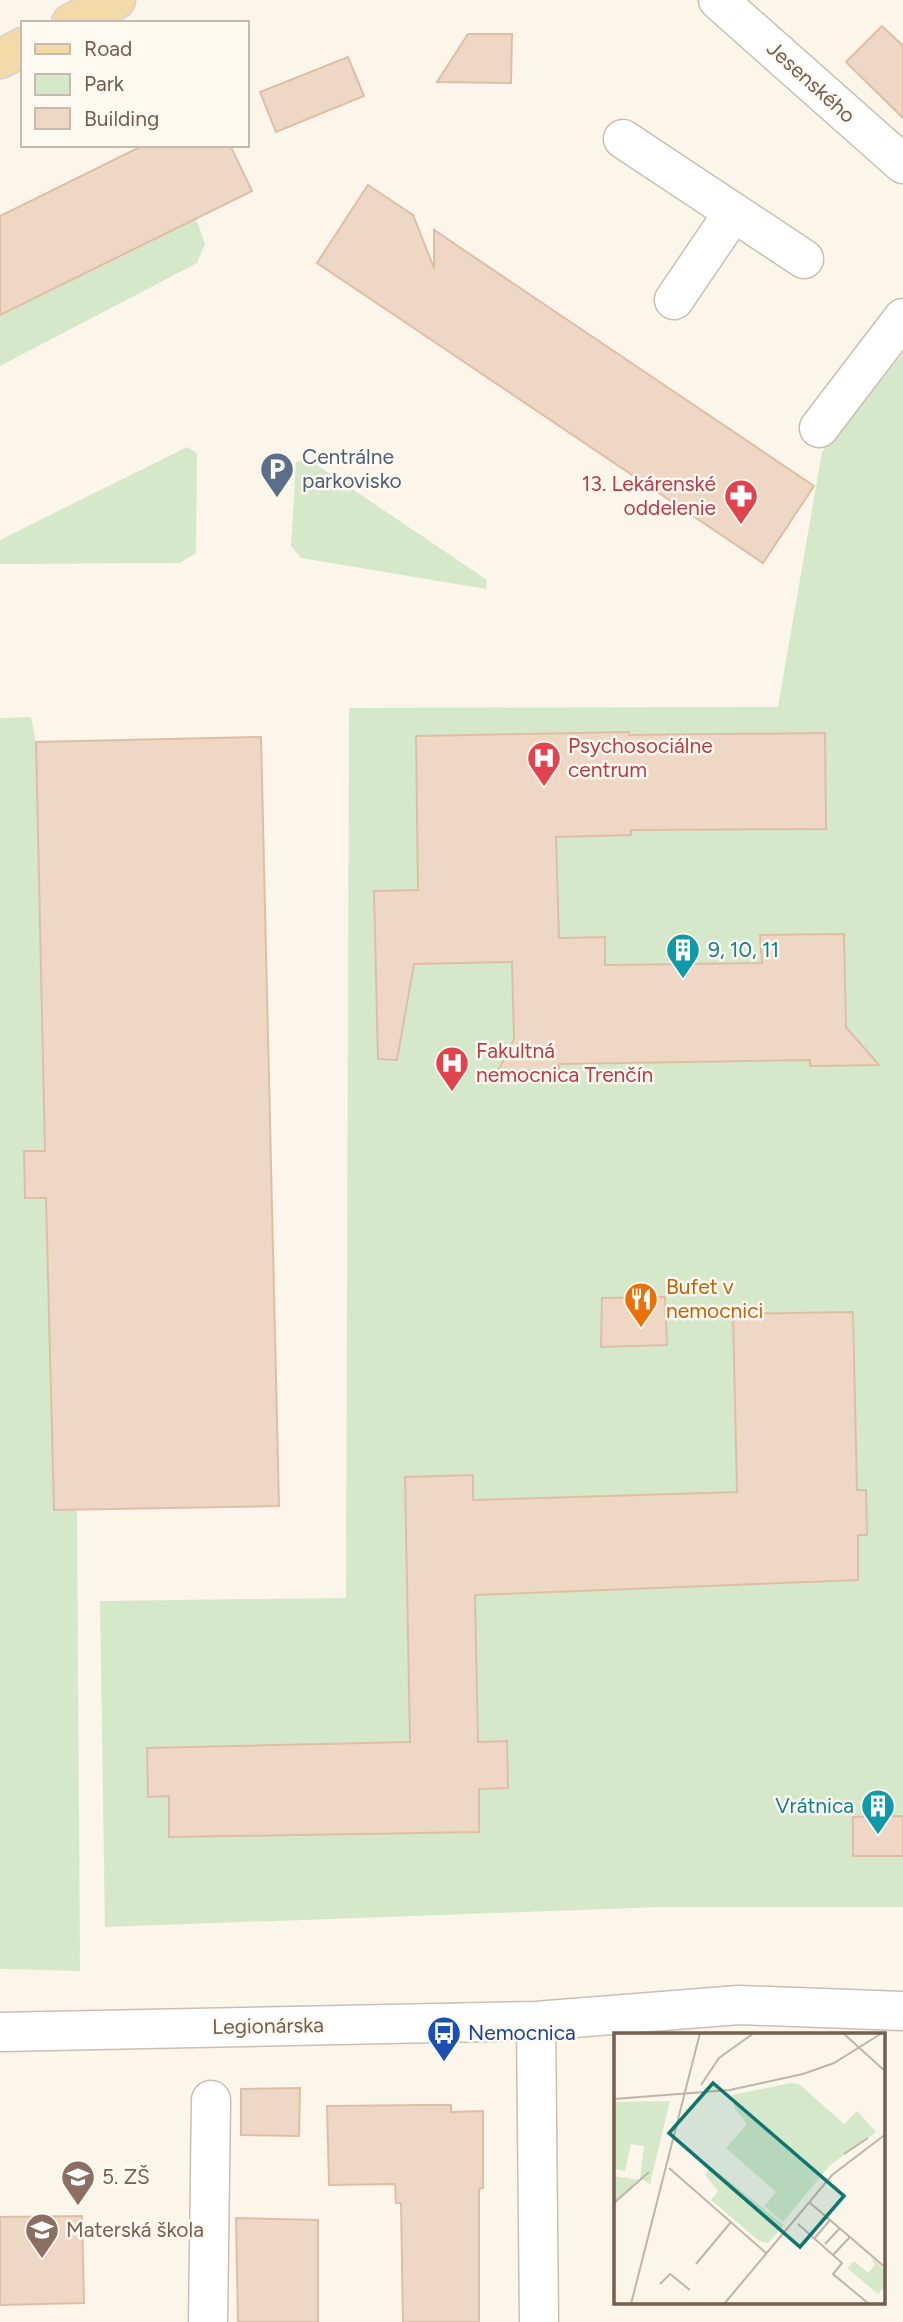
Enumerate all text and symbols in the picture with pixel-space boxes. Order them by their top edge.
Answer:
legend [21,21,248,147]
street label: Jesenského [762,35,861,128]
text: Road [84,36,132,61]
text: Park [84,71,125,96]
text: Building [84,106,159,131]
place label: Centrálne parkovisko [302,444,402,493]
parking icon: Centrálne parkovisko [258,450,296,499]
place label: 13. Lekárenské oddelenie [582,471,716,520]
pharmacy icon: 13. Lekárenské oddelenie [722,477,760,526]
place label: Psychosociálne centrum [568,733,713,782]
hospital icon: Psychosociálne centrum [525,739,563,788]
building icon: 9, 10, 11 [664,931,702,980]
place label: 9, 10, 11 [708,937,779,962]
place label: Fakultná nemocnica Trenčín [476,1038,653,1087]
hospital icon: Fakultná nemocnica Trenčín [433,1044,471,1093]
place label: Bufet v nemocnici [666,1274,763,1323]
restaurant icon: Bufet v nemocnici [622,1280,660,1329]
building icon: Vrátnica [859,1787,897,1836]
place label: Vrátnica [775,1793,854,1818]
street label: Legionárska [212,2012,324,2039]
bus stop icon: Nemocnica [425,2014,463,2063]
place label: Nemocnica [468,2020,576,2045]
inset map [614,2033,886,2304]
school or university icon: 5. ZŠ [59,2158,97,2207]
place label: 5. ZŠ [102,2164,150,2189]
school or university icon: Materská škola [23,2211,61,2260]
place label: Materská škola [66,2217,204,2242]

